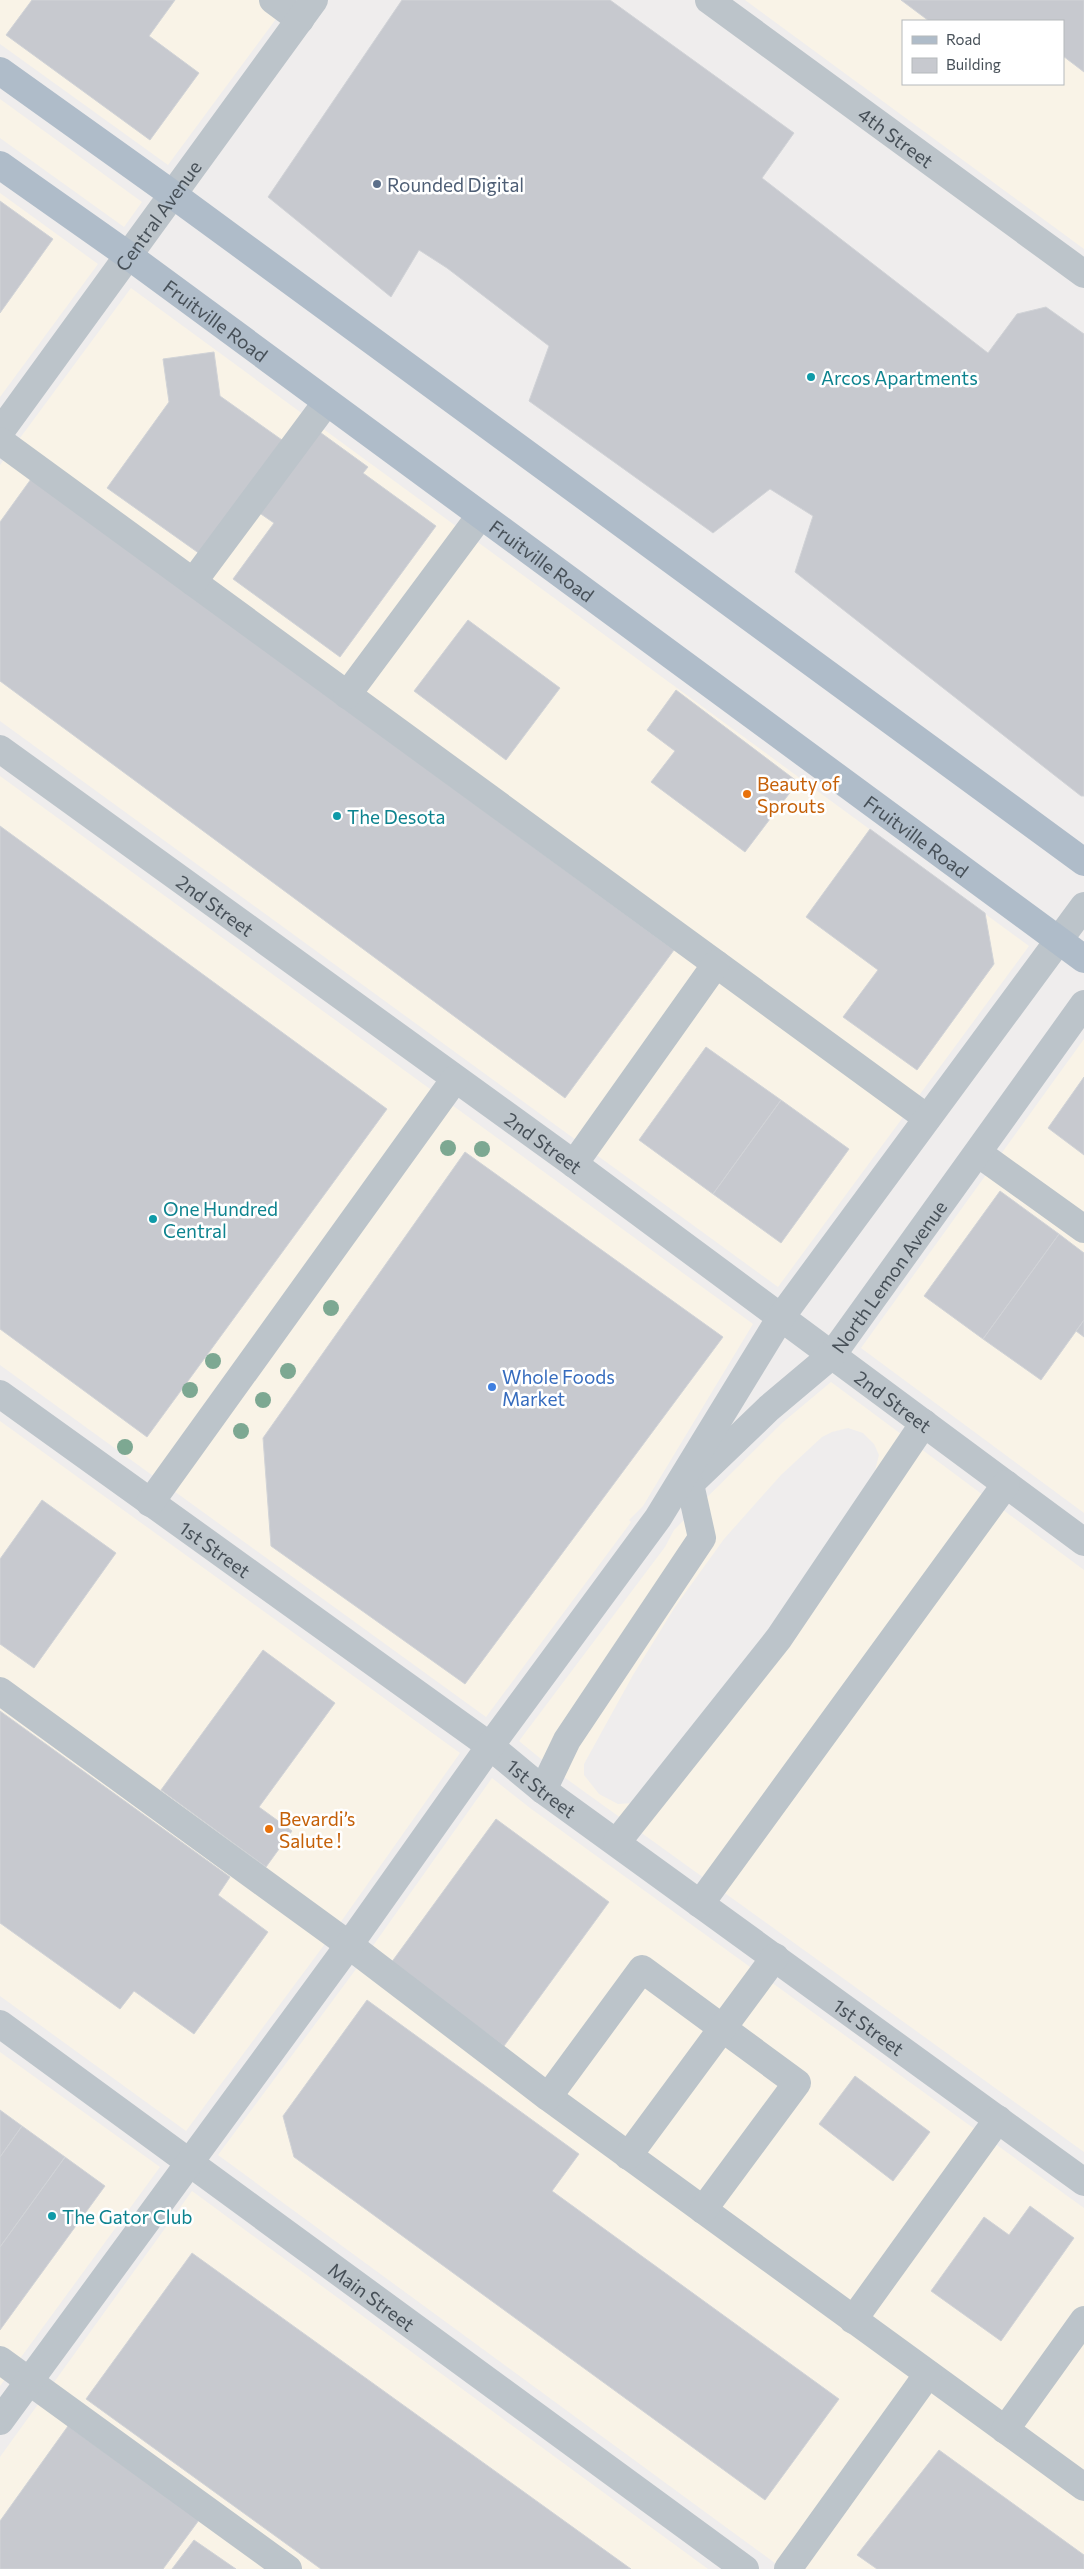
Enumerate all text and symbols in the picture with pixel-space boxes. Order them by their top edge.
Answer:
legend [902,20,1064,85]
text: Road [946,30,981,48]
text: Building [946,55,1001,73]
street label: 4th Street [854,102,939,172]
street label: Central Avenue [110,155,205,275]
place label: Rounded Digital [387,173,524,196]
marker: Rounded Digital [371,178,383,190]
street label: Fruitville Road [159,274,273,366]
place label: Arcos Apartments [821,366,978,389]
marker: Arcos Apartments [805,371,817,383]
street label: Fruitville Road [486,514,599,606]
place label: Beauty of Sprouts [757,772,840,817]
marker: Beauty of Sprouts [741,788,753,800]
street label: Fruitville Road [860,790,973,882]
place label: The Desota [347,805,445,828]
marker: The Desota [331,810,343,822]
street label: 2nd Street [172,869,259,941]
street label: 2nd Street [501,1107,587,1178]
street label: North Lemon Avenue [826,1196,951,1357]
place label: One Hundred Central [163,1197,278,1242]
marker: One Hundred Central [147,1213,159,1225]
place label: Whole Foods Market [502,1365,615,1410]
street label: 2nd Street [851,1365,937,1437]
marker: Whole Foods Market [486,1381,498,1393]
street label: 1st Street [175,1515,255,1582]
street label: 1st Street [502,1754,581,1822]
place label: Bevardi’s Salute ! [279,1807,355,1852]
marker: Bevardi’s Salute ! [263,1823,275,1835]
street label: 1st Street [829,1993,909,2060]
place label: The Gator Club [62,2205,193,2228]
marker: The Gator Club [46,2210,58,2222]
street label: Main Street [324,2257,420,2335]

